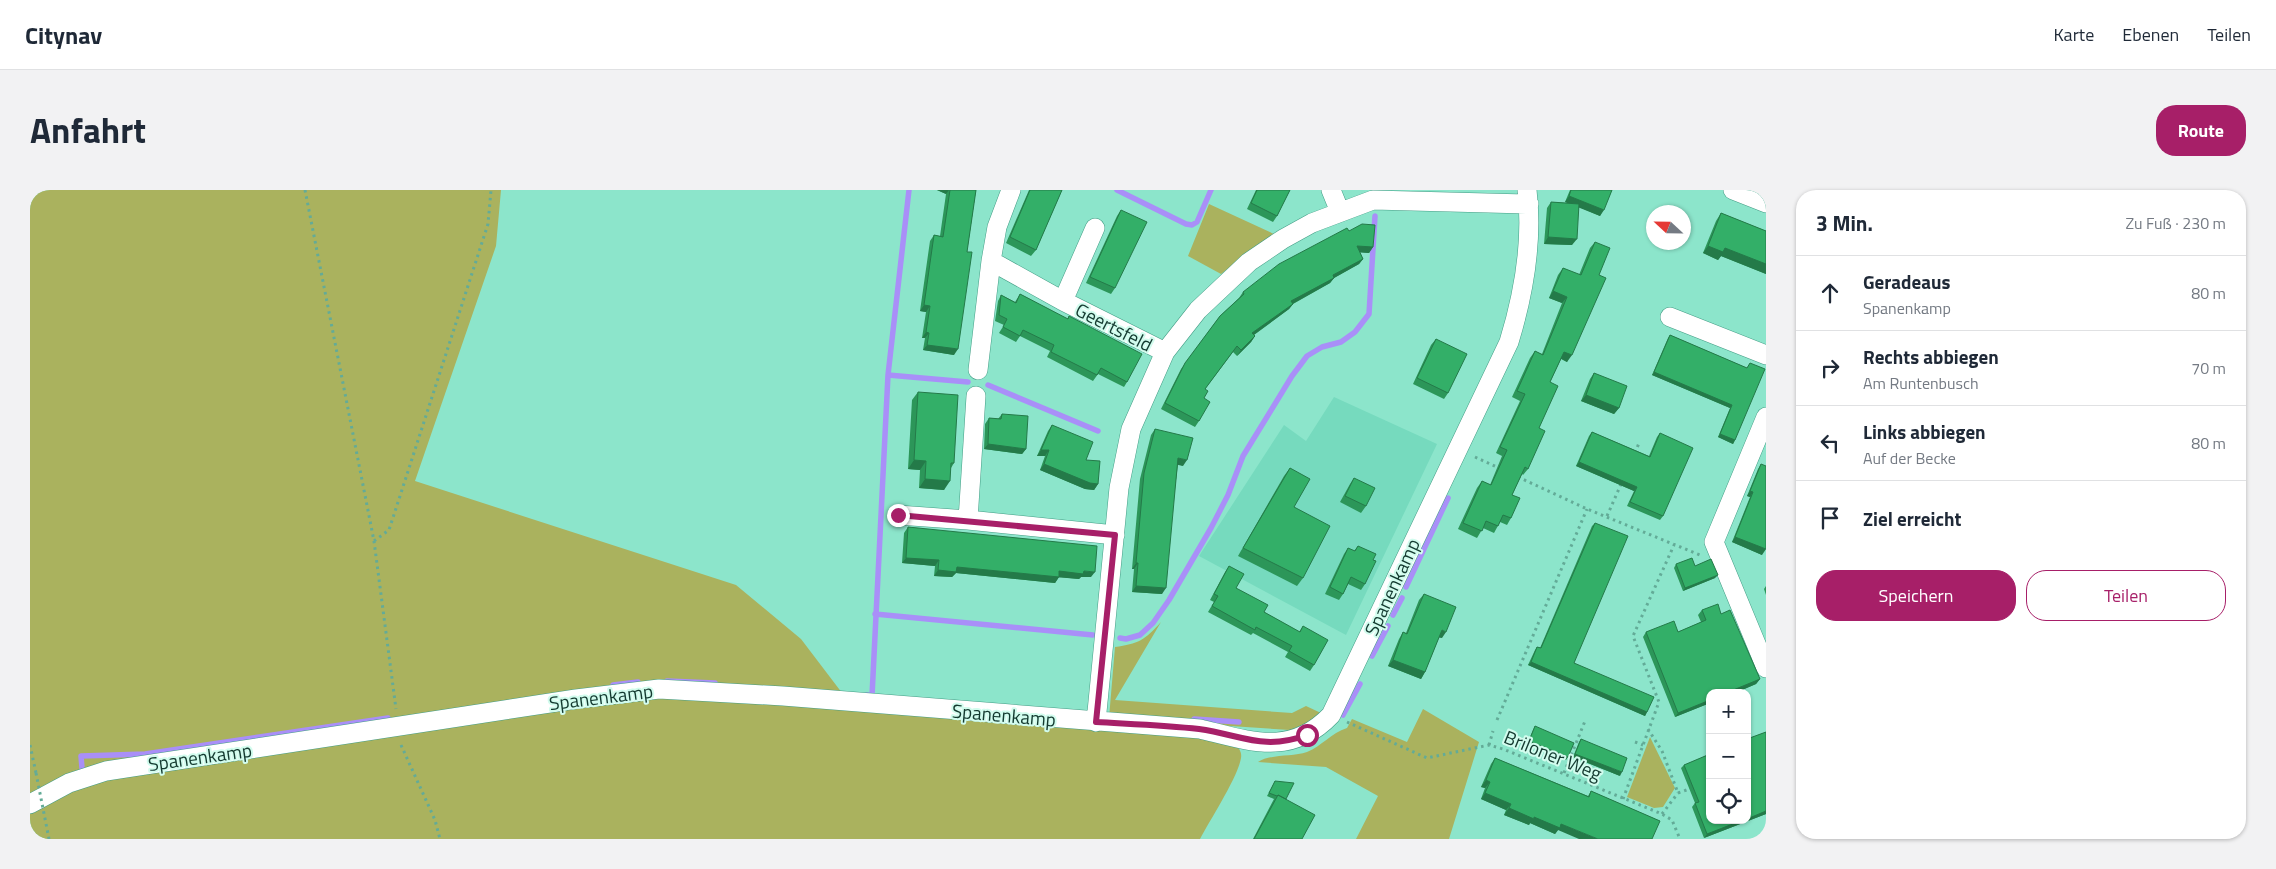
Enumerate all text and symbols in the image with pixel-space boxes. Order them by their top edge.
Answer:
text: Citynav [25,17,102,53]
text: Karte [2053,21,2094,48]
text: Ebenen [2122,21,2179,48]
text: Teilen [2207,21,2251,48]
text: Anfahrt [30,103,146,157]
button: Route [2156,105,2246,156]
north arrow [1646,205,1691,250]
text: 3 Min. [1816,207,1873,239]
text: Zu Fuß · 230 m [2125,211,2226,235]
text: Geradeaus [1863,267,1950,296]
icon: ahead [1816,279,1844,307]
text: 80 m [2191,281,2226,305]
street label: Geertsfeld [1071,295,1158,358]
text: Spanenkamp [1863,296,1951,320]
text: Rechts abbiegen [1863,342,1999,371]
icon: right [1816,354,1844,382]
text: 70 m [2191,356,2226,380]
text: Am Runtenbusch [1863,371,1979,395]
text: Links abbiegen [1863,417,1986,446]
icon: left [1816,429,1844,457]
text: 80 m [2191,431,2226,455]
text: Auf der Becke [1863,446,1956,470]
route end [887,504,910,527]
icon: arrive [1816,504,1844,532]
text: Ziel erreicht [1863,504,1961,533]
street label: Spanenkamp [1356,533,1427,640]
button: Speichern [1816,570,2016,621]
button: Teilen [2026,570,2226,621]
street label: Spanenkamp [547,676,654,717]
map controls [1706,689,1751,824]
button: + [1706,689,1751,734]
street label: Spanenkamp [951,696,1057,733]
street label: Briloner Weg [1500,722,1607,787]
route start [1296,724,1319,747]
button: − [1706,734,1751,779]
street label: Spanenkamp [146,735,254,778]
button: locate [1706,779,1751,824]

